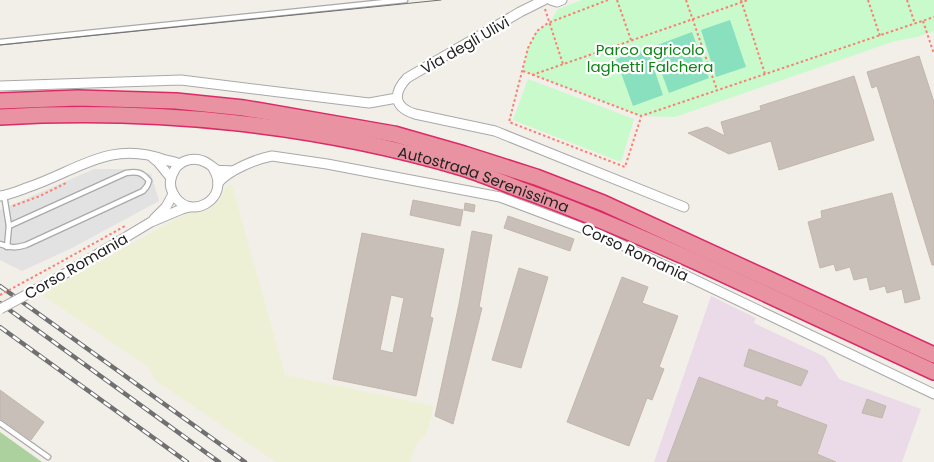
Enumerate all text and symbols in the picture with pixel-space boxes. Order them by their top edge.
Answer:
street label: Via degli Ulivi [417,11,513,79]
park label: Parco agricolo laghetti Falchera [587,39,713,77]
street label: Autostrada Serenissima [396,141,572,217]
street label: Corso Romania [578,218,692,286]
street label: Corso Romania [21,228,131,304]

